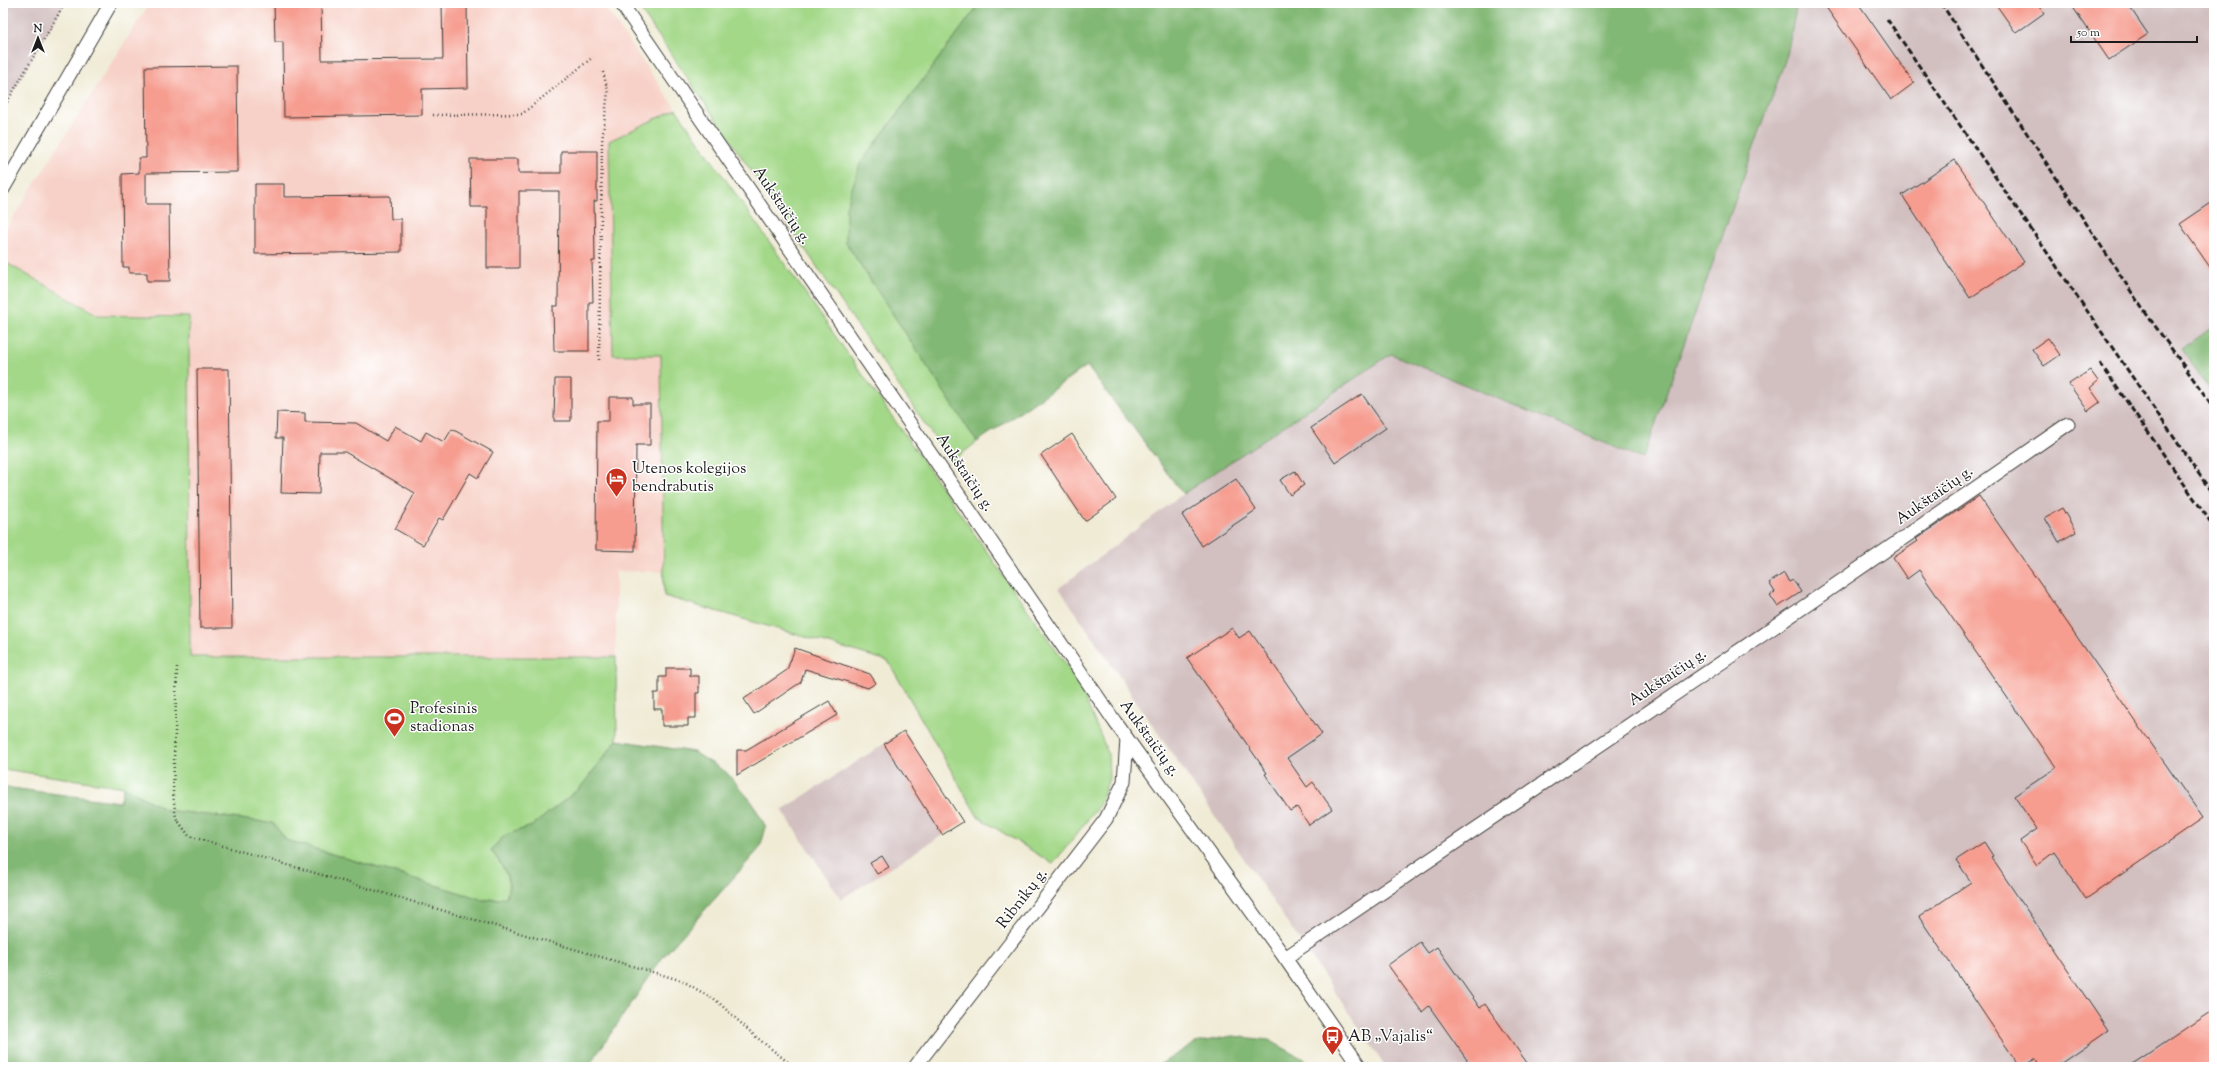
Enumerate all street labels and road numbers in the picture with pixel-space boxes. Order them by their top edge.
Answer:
street label: Aukštaičių g. [746,162,816,250]
street label: Aukštaičių g. [929,429,999,517]
street label: Aukštaičių g. [1891,461,1979,531]
street label: Aukštaičių g. [1624,643,1712,713]
street label: Aukštaičių g. [1113,696,1185,782]
street label: Ribnikų g. [992,864,1054,934]

